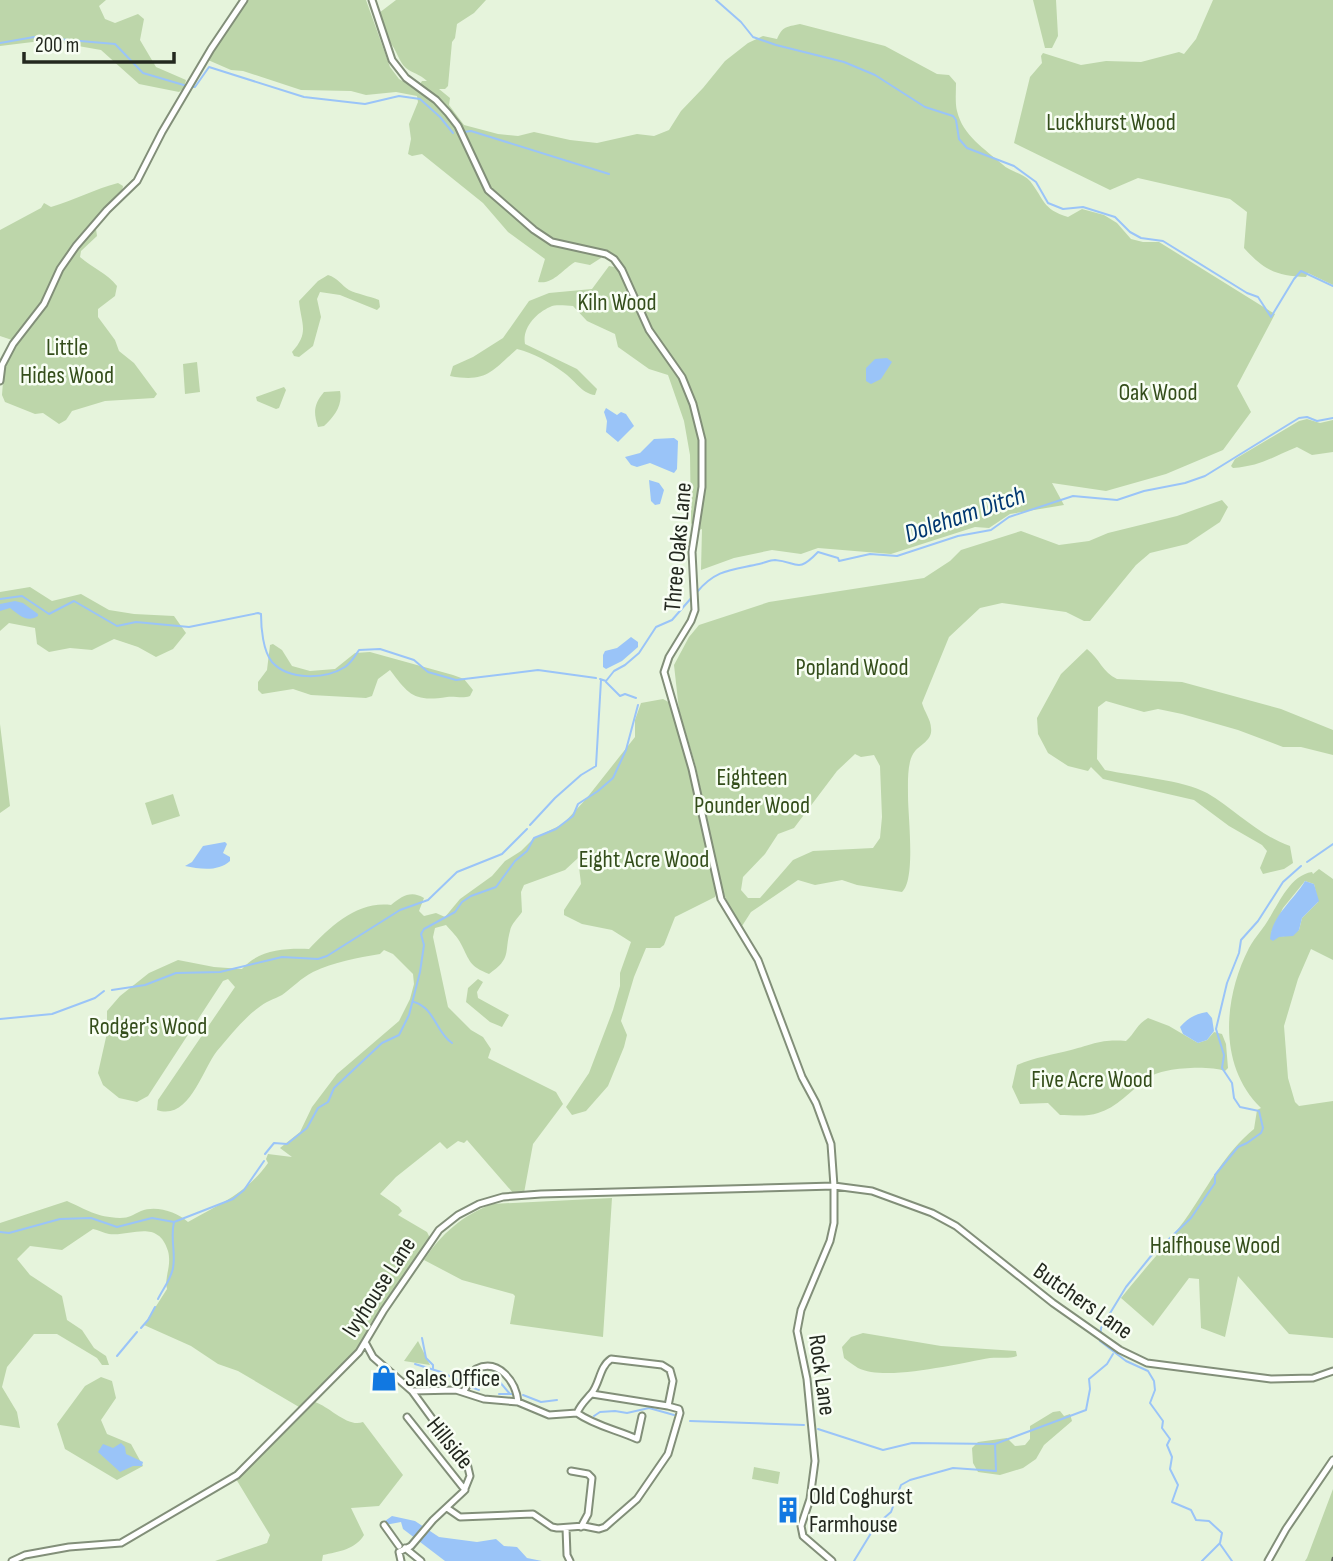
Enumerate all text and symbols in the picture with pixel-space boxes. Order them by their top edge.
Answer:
scale bar [24,21,175,65]
text: 200 m [35,33,79,58]
park label: Luckhurst Wood [1046,108,1176,137]
park label: Kiln Wood [577,288,657,317]
park label: Little Hides Wood [20,333,114,390]
park label: Oak Wood [1119,378,1197,407]
water label: Doleham Ditch [900,480,1030,550]
street label: Three Oaks Lane [658,481,698,613]
park label: Popland Wood [796,653,908,682]
park label: Eighteen Pounder Wood [694,763,810,820]
park label: Eight Acre Wood [579,845,709,874]
park label: Rodger's Wood [89,1012,207,1041]
park label: Five Acre Wood [1031,1065,1153,1094]
street label: Ivyhouse Lane [336,1231,422,1343]
park label: Halfhouse Wood [1150,1231,1280,1260]
street label: Butchers Lane [1028,1256,1138,1346]
street label: Rock Lane [802,1333,842,1417]
shop icon: Sales Office [369,1363,399,1393]
place label: Sales Office [405,1364,500,1393]
street label: Hillside [420,1411,480,1475]
place label: Old Coghurst Farmhouse [809,1482,913,1539]
building icon: Old Coghurst Farmhouse [773,1495,803,1525]

